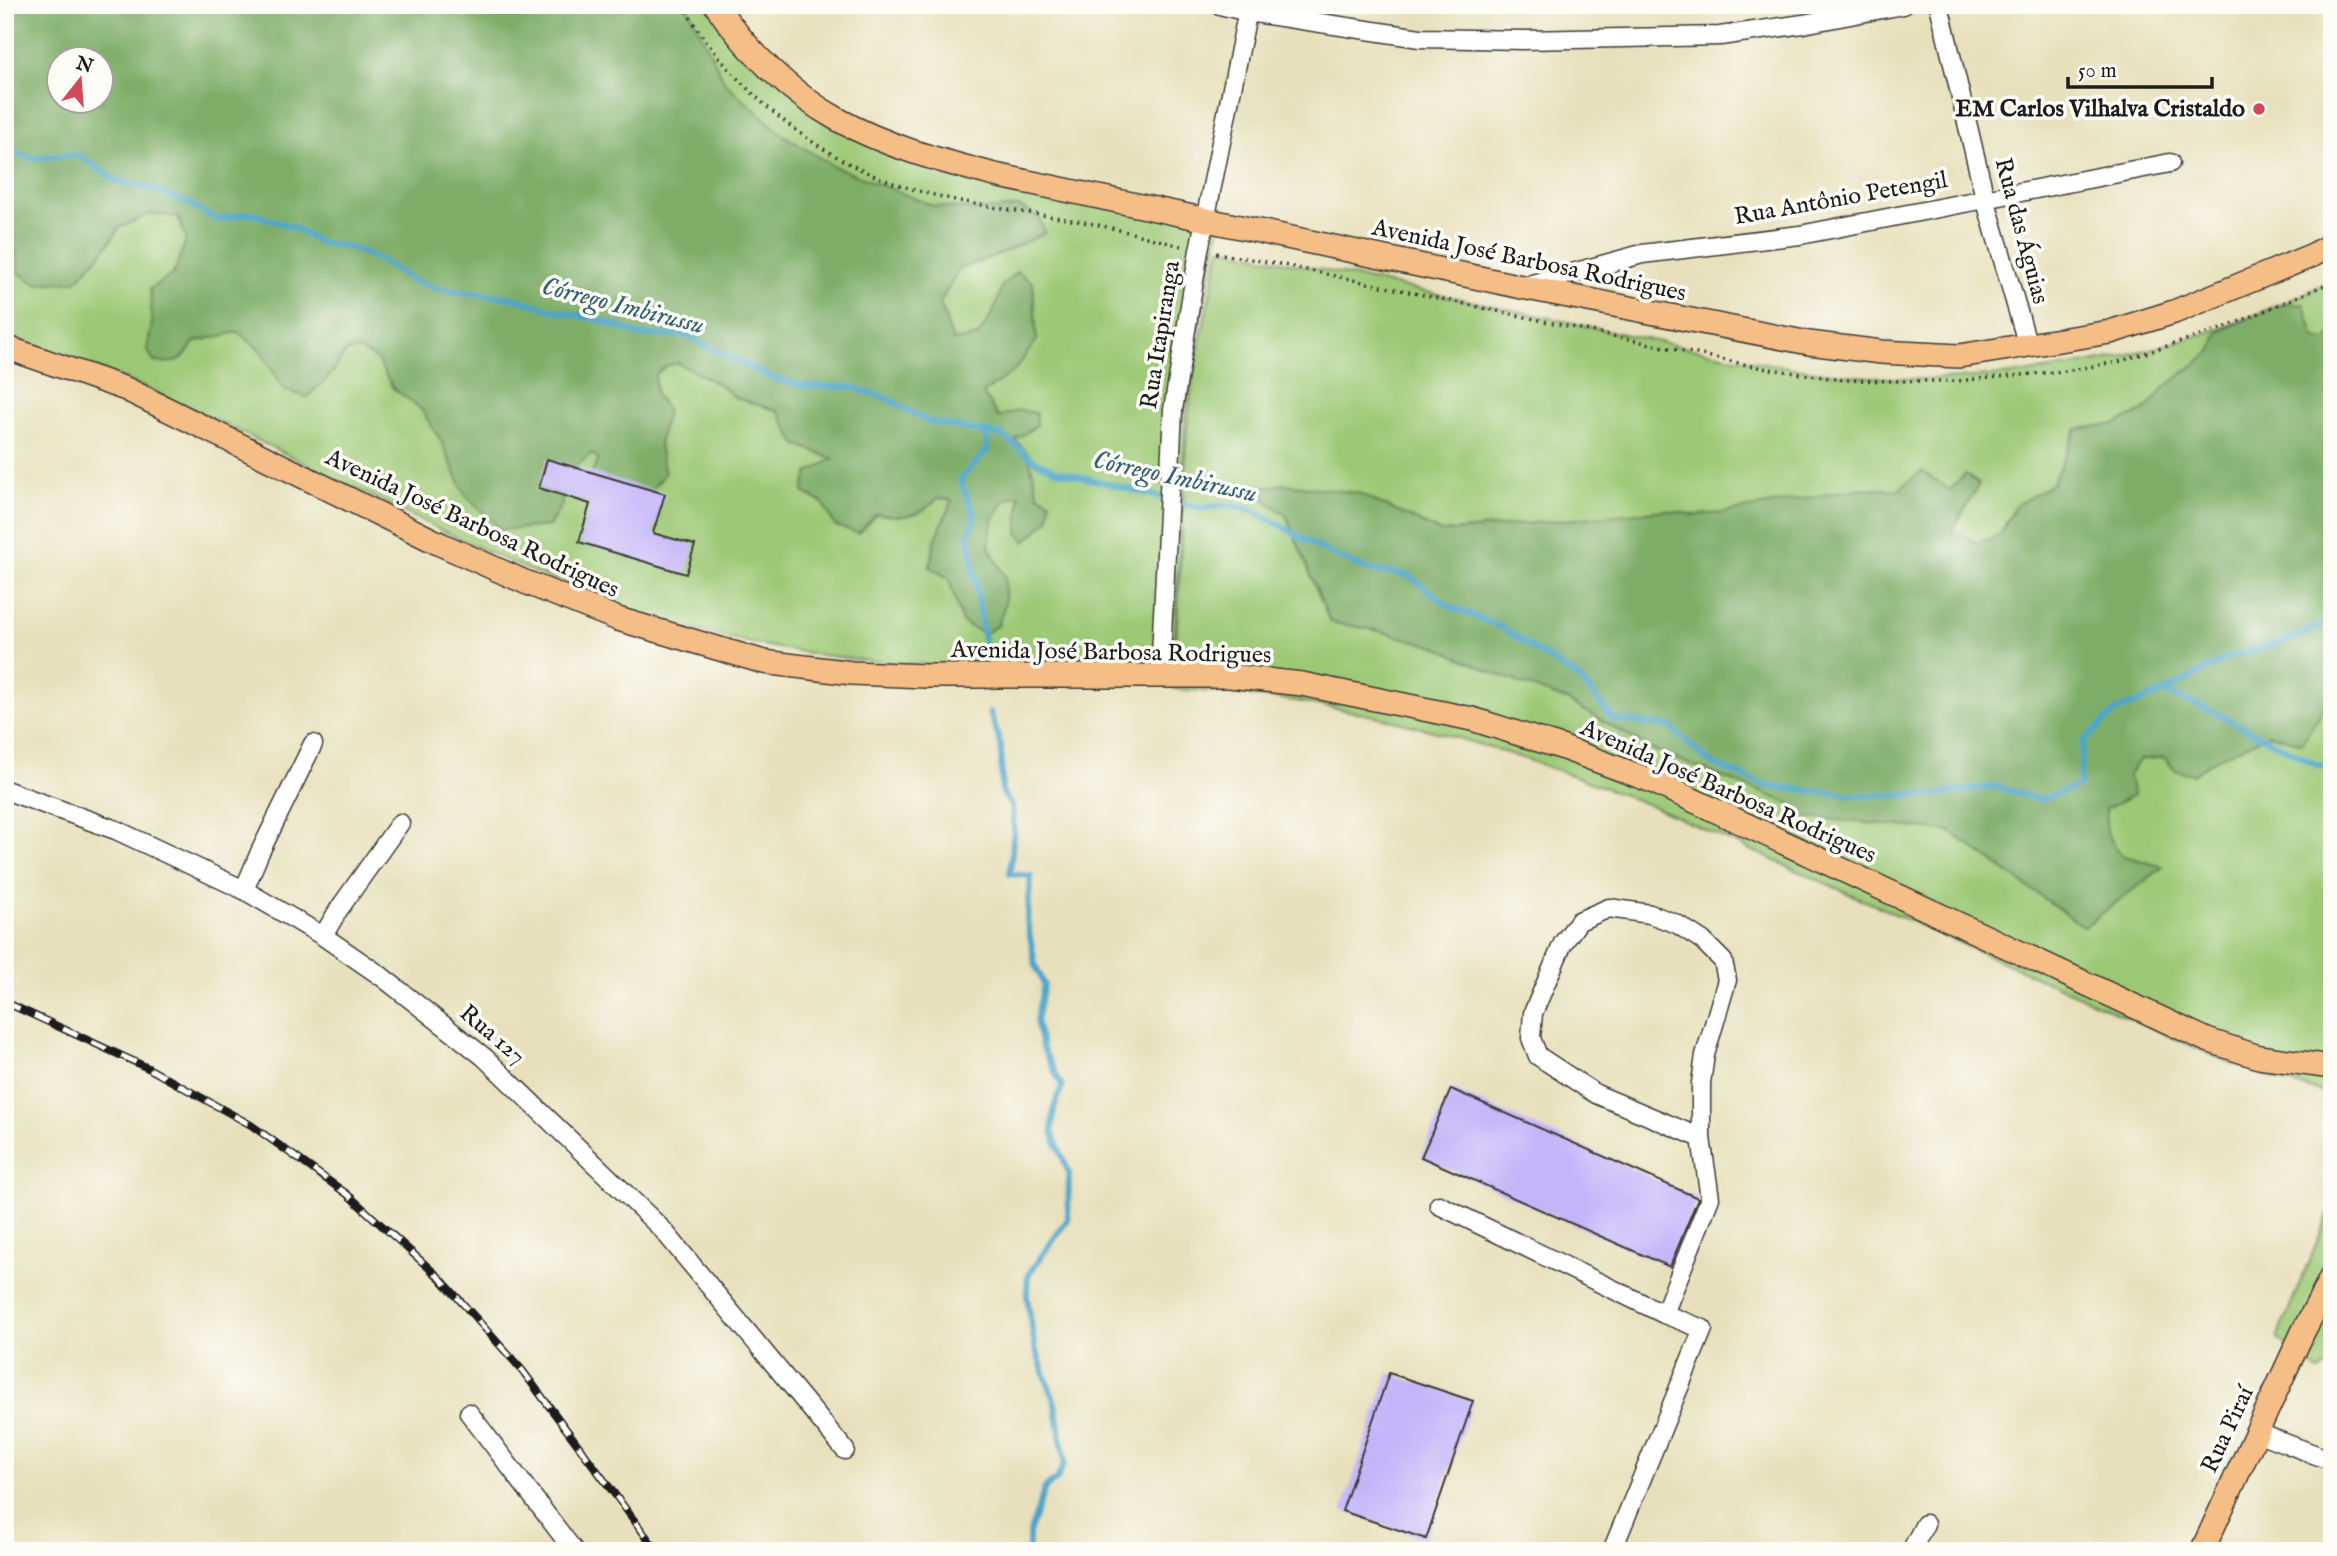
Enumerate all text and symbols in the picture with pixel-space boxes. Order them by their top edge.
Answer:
north arrow [46,46,116,116]
scale bar [2068,46,2211,90]
text: N [72,51,96,80]
text: 50 m [2078,58,2117,85]
place label: EM Carlos Vilhalva Cristaldo [1955,94,2245,125]
marker: EM Carlos Vilhalva Cristaldo [2251,101,2267,117]
street label: Rua das Águias [1987,155,2055,307]
street label: Rua Antônio Petengil [1732,165,1950,233]
street label: Avenida José Barbosa Rodrigues [1368,212,1689,309]
street label: Rua Itapiranga [1134,258,1188,411]
water label: Córrego Imbirussu [538,270,708,343]
street label: Avenida José Barbosa Rodrigues [319,442,624,606]
water label: Córrego Imbirussu [1090,444,1260,511]
street label: Avenida José Barbosa Rodrigues [950,635,1271,671]
street label: Avenida José Barbosa Rodrigues [1574,712,1881,871]
street label: Rua 127 [452,998,532,1072]
street label: Rua Piraí [2194,1380,2262,1478]

